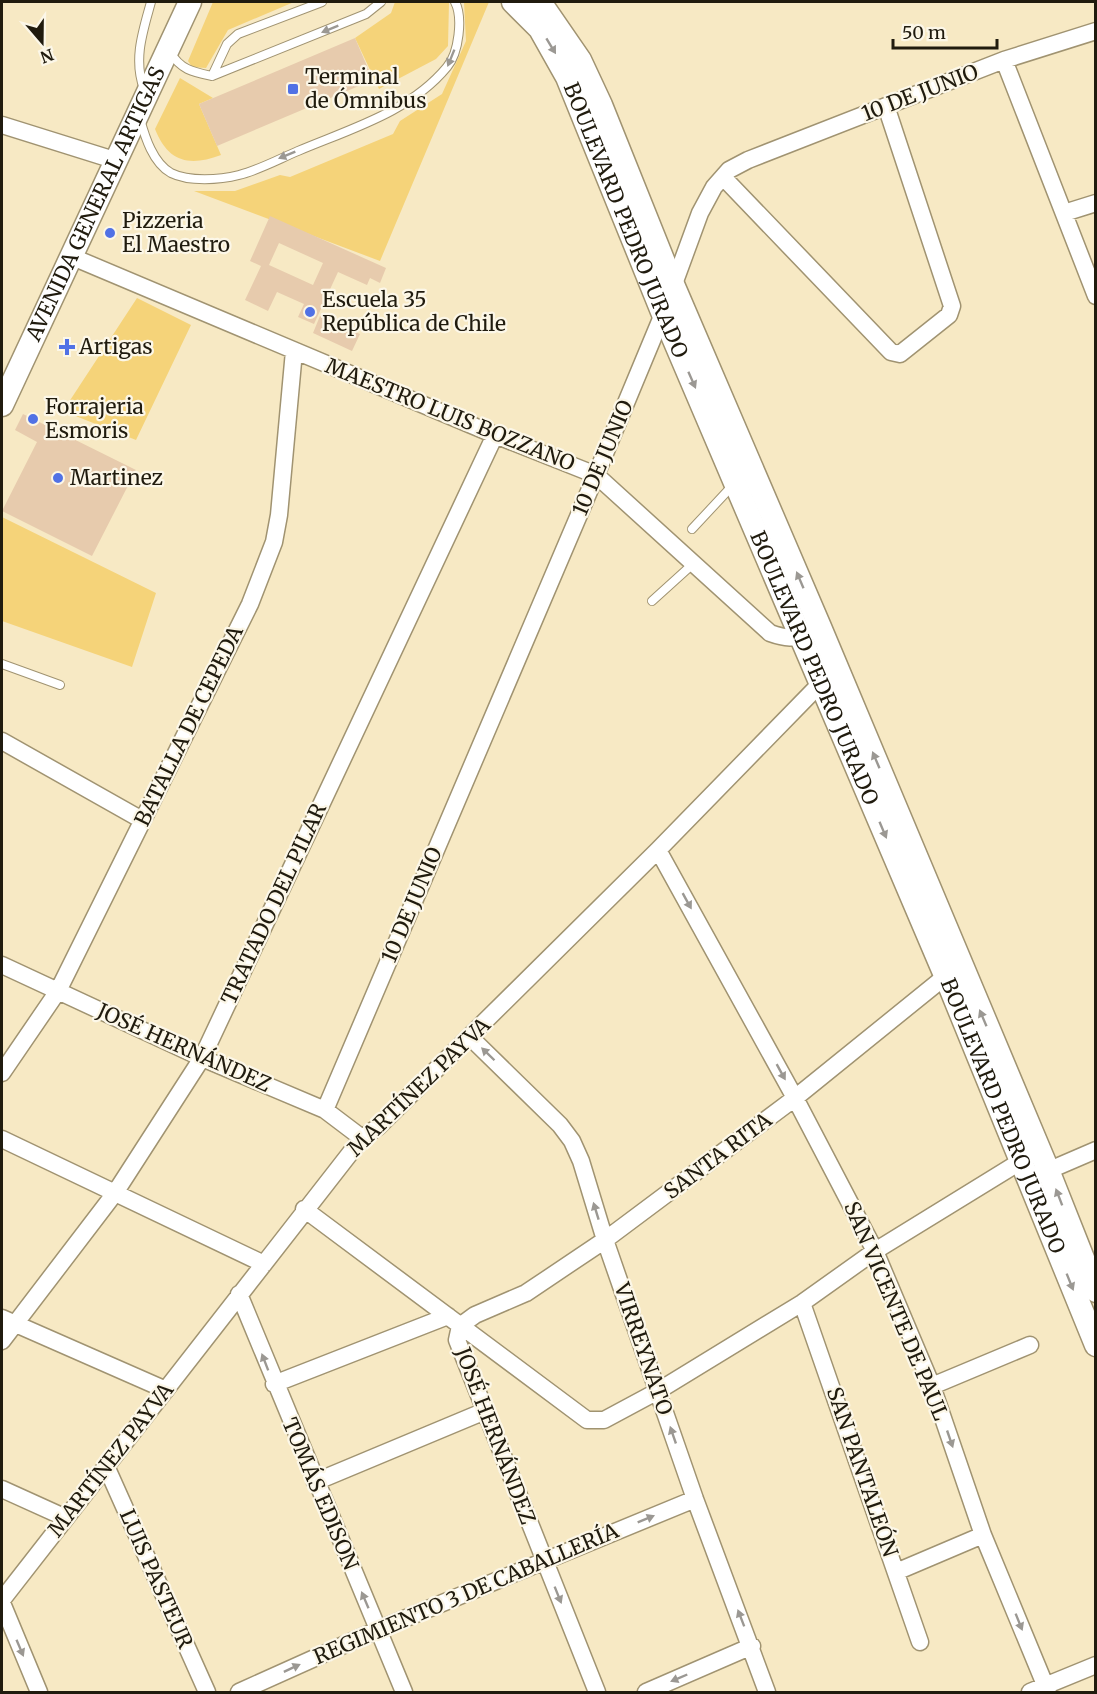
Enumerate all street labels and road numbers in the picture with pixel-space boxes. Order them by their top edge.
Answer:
street label: 10 DE JUNIO [858,58,982,127]
street label: AVENIDA GENERAL ARTIGAS [19,62,171,346]
street label: BOULEVARD PEDRO JURADO [558,78,694,362]
street label: MAESTRO LUIS BOZZANO [321,352,579,477]
street label: 10 DE JUNIO [566,396,639,520]
street label: BOULEVARD PEDRO JURADO [744,527,885,809]
street label: BATALLA DE CEPEDA [128,621,249,830]
street label: TRATADO DEL PILAR [215,798,332,1009]
street label: 10 DE JUNIO [375,843,448,967]
street label: BOULEVARD PEDRO JURADO [935,974,1071,1258]
street label: JOSÉ HERNÁNDEZ [92,996,276,1098]
street label: MARTÍNEZ PAYVA [341,1011,496,1162]
street label: SANTA RITA [658,1106,777,1205]
street label: SAN VICENTE DE PAUL [838,1197,955,1424]
street label: VIRREYNATO [608,1278,679,1418]
street label: JOSÉ HERNÁNDEZ [449,1342,543,1528]
street label: MARTÍNEZ PAYVA [41,1376,179,1542]
street label: SAN PANTALEÓN [821,1383,904,1560]
street label: TOMÁS EDISON [276,1413,366,1574]
street label: LUIS PASTEUR [114,1505,199,1653]
street label: REGIMIENTO 3 DE CABALLERÍA [309,1516,623,1670]

